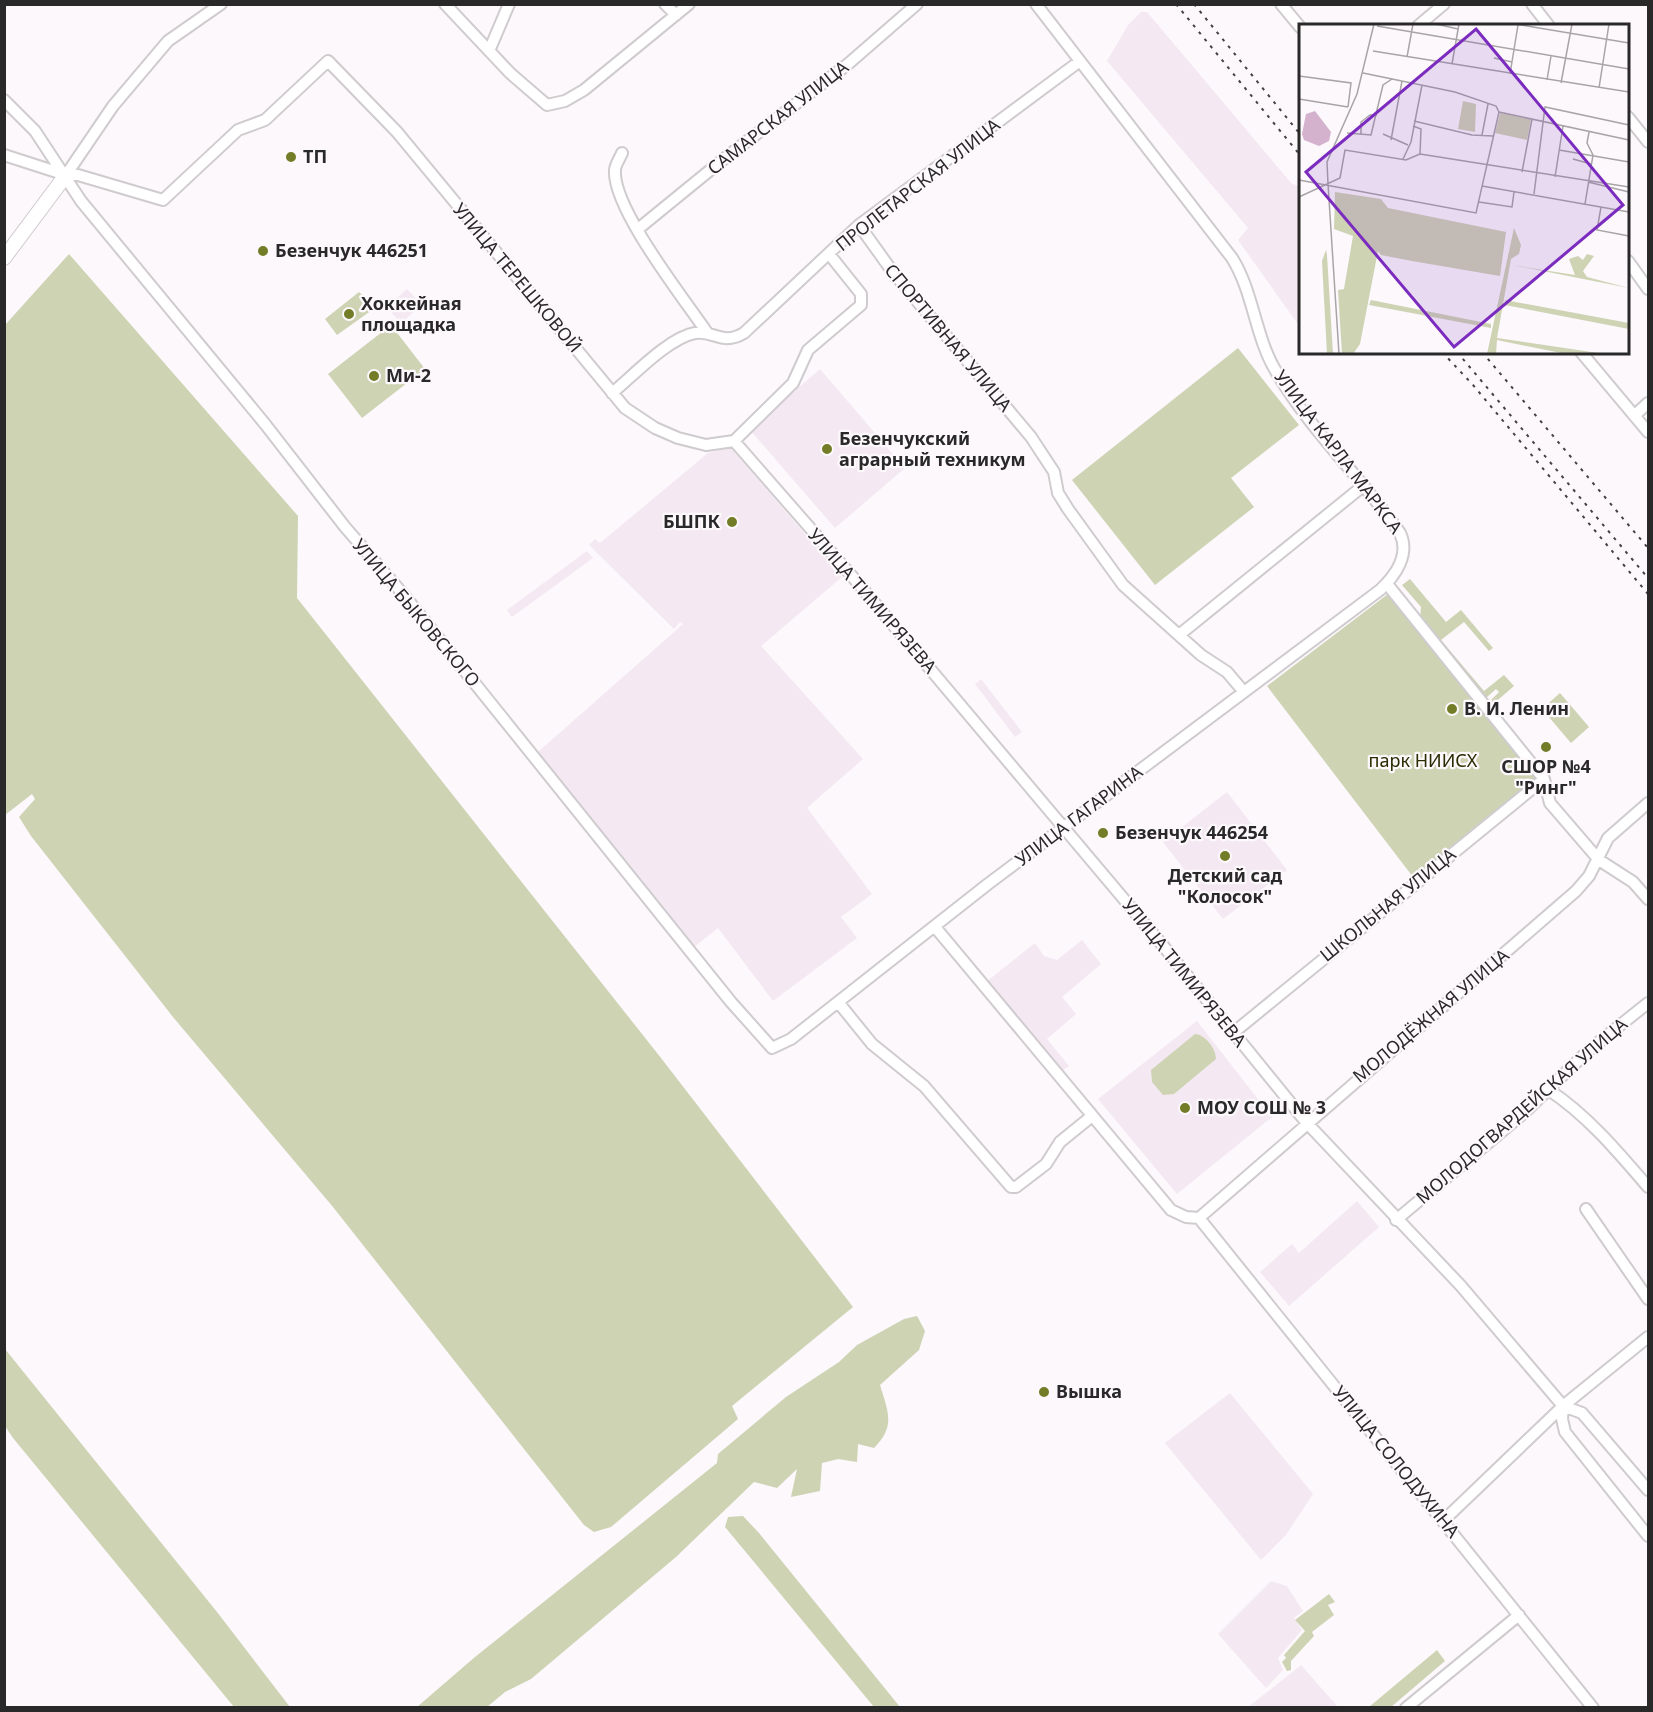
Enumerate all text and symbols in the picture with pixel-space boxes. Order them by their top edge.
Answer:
inset map [1299,24,1629,354]
street label: САМАРСКАЯ УЛИЦА [702,54,853,180]
street label: ПРОЛЕТАРСКАЯ УЛИЦА [830,112,1005,256]
place label: ТП [303,144,327,168]
marker: ТП [284,150,298,164]
street label: УЛИЦА ТЕРЕШКОВОЙ [448,198,587,357]
place label: Безенчук 446251 [275,238,428,262]
marker: Безенчук 446251 [256,244,270,258]
street label: СПОРТИВНАЯ УЛИЦА [880,258,1018,417]
place label: Хоккейная площадка [361,291,462,336]
marker: Хоккейная площадка [342,307,356,321]
place label: Ми-2 [386,363,431,387]
street label: УЛИЦА КАРЛА МАРКСА [1269,365,1409,538]
marker: Ми-2 [367,369,381,383]
place label: Безенчукский аграрный техникум [839,426,1026,471]
marker: Безенчукский аграрный техникум [820,442,834,456]
place label: БШПК [663,509,721,533]
marker: БШПК [725,515,739,529]
street label: УЛИЦА ТИМИРЯЗЕВА [803,523,943,678]
street label: УЛИЦА БЫКОВСКОГО [348,533,486,691]
place label: В. И. Ленин [1464,696,1569,720]
marker: В. И. Ленин [1445,702,1459,716]
marker: СШОР №4 "Ринг" [1539,740,1553,754]
park label: парк НИИСХ [1369,748,1478,772]
place label: СШОР №4 "Ринг" [1501,754,1591,799]
street label: УЛИЦА ГАГАРИНА [1010,759,1147,871]
place label: Безенчук 446254 [1115,820,1268,844]
marker: Безенчук 446254 [1096,826,1110,840]
street label: ШКОЛЬНАЯ УЛИЦА [1315,842,1461,966]
marker: Детский сад "Колосок" [1218,849,1232,863]
place label: Детский сад "Колосок" [1168,863,1283,908]
street label: УЛИЦА ТИМИРЯЗЕВА [1117,893,1253,1052]
street label: МОЛОДЁЖНАЯ УЛИЦА [1347,942,1514,1088]
street label: МОЛОДОГВАРДЕЙСКАЯ УЛИЦА [1411,1011,1632,1209]
place label: МОУ СОШ № 3 [1197,1095,1326,1119]
marker: МОУ СОШ № 3 [1178,1101,1192,1115]
place label: Вышка [1056,1379,1122,1403]
street label: УЛИЦА СОЛОДУХИНА [1328,1380,1466,1543]
marker: Вышка [1037,1385,1051,1399]

